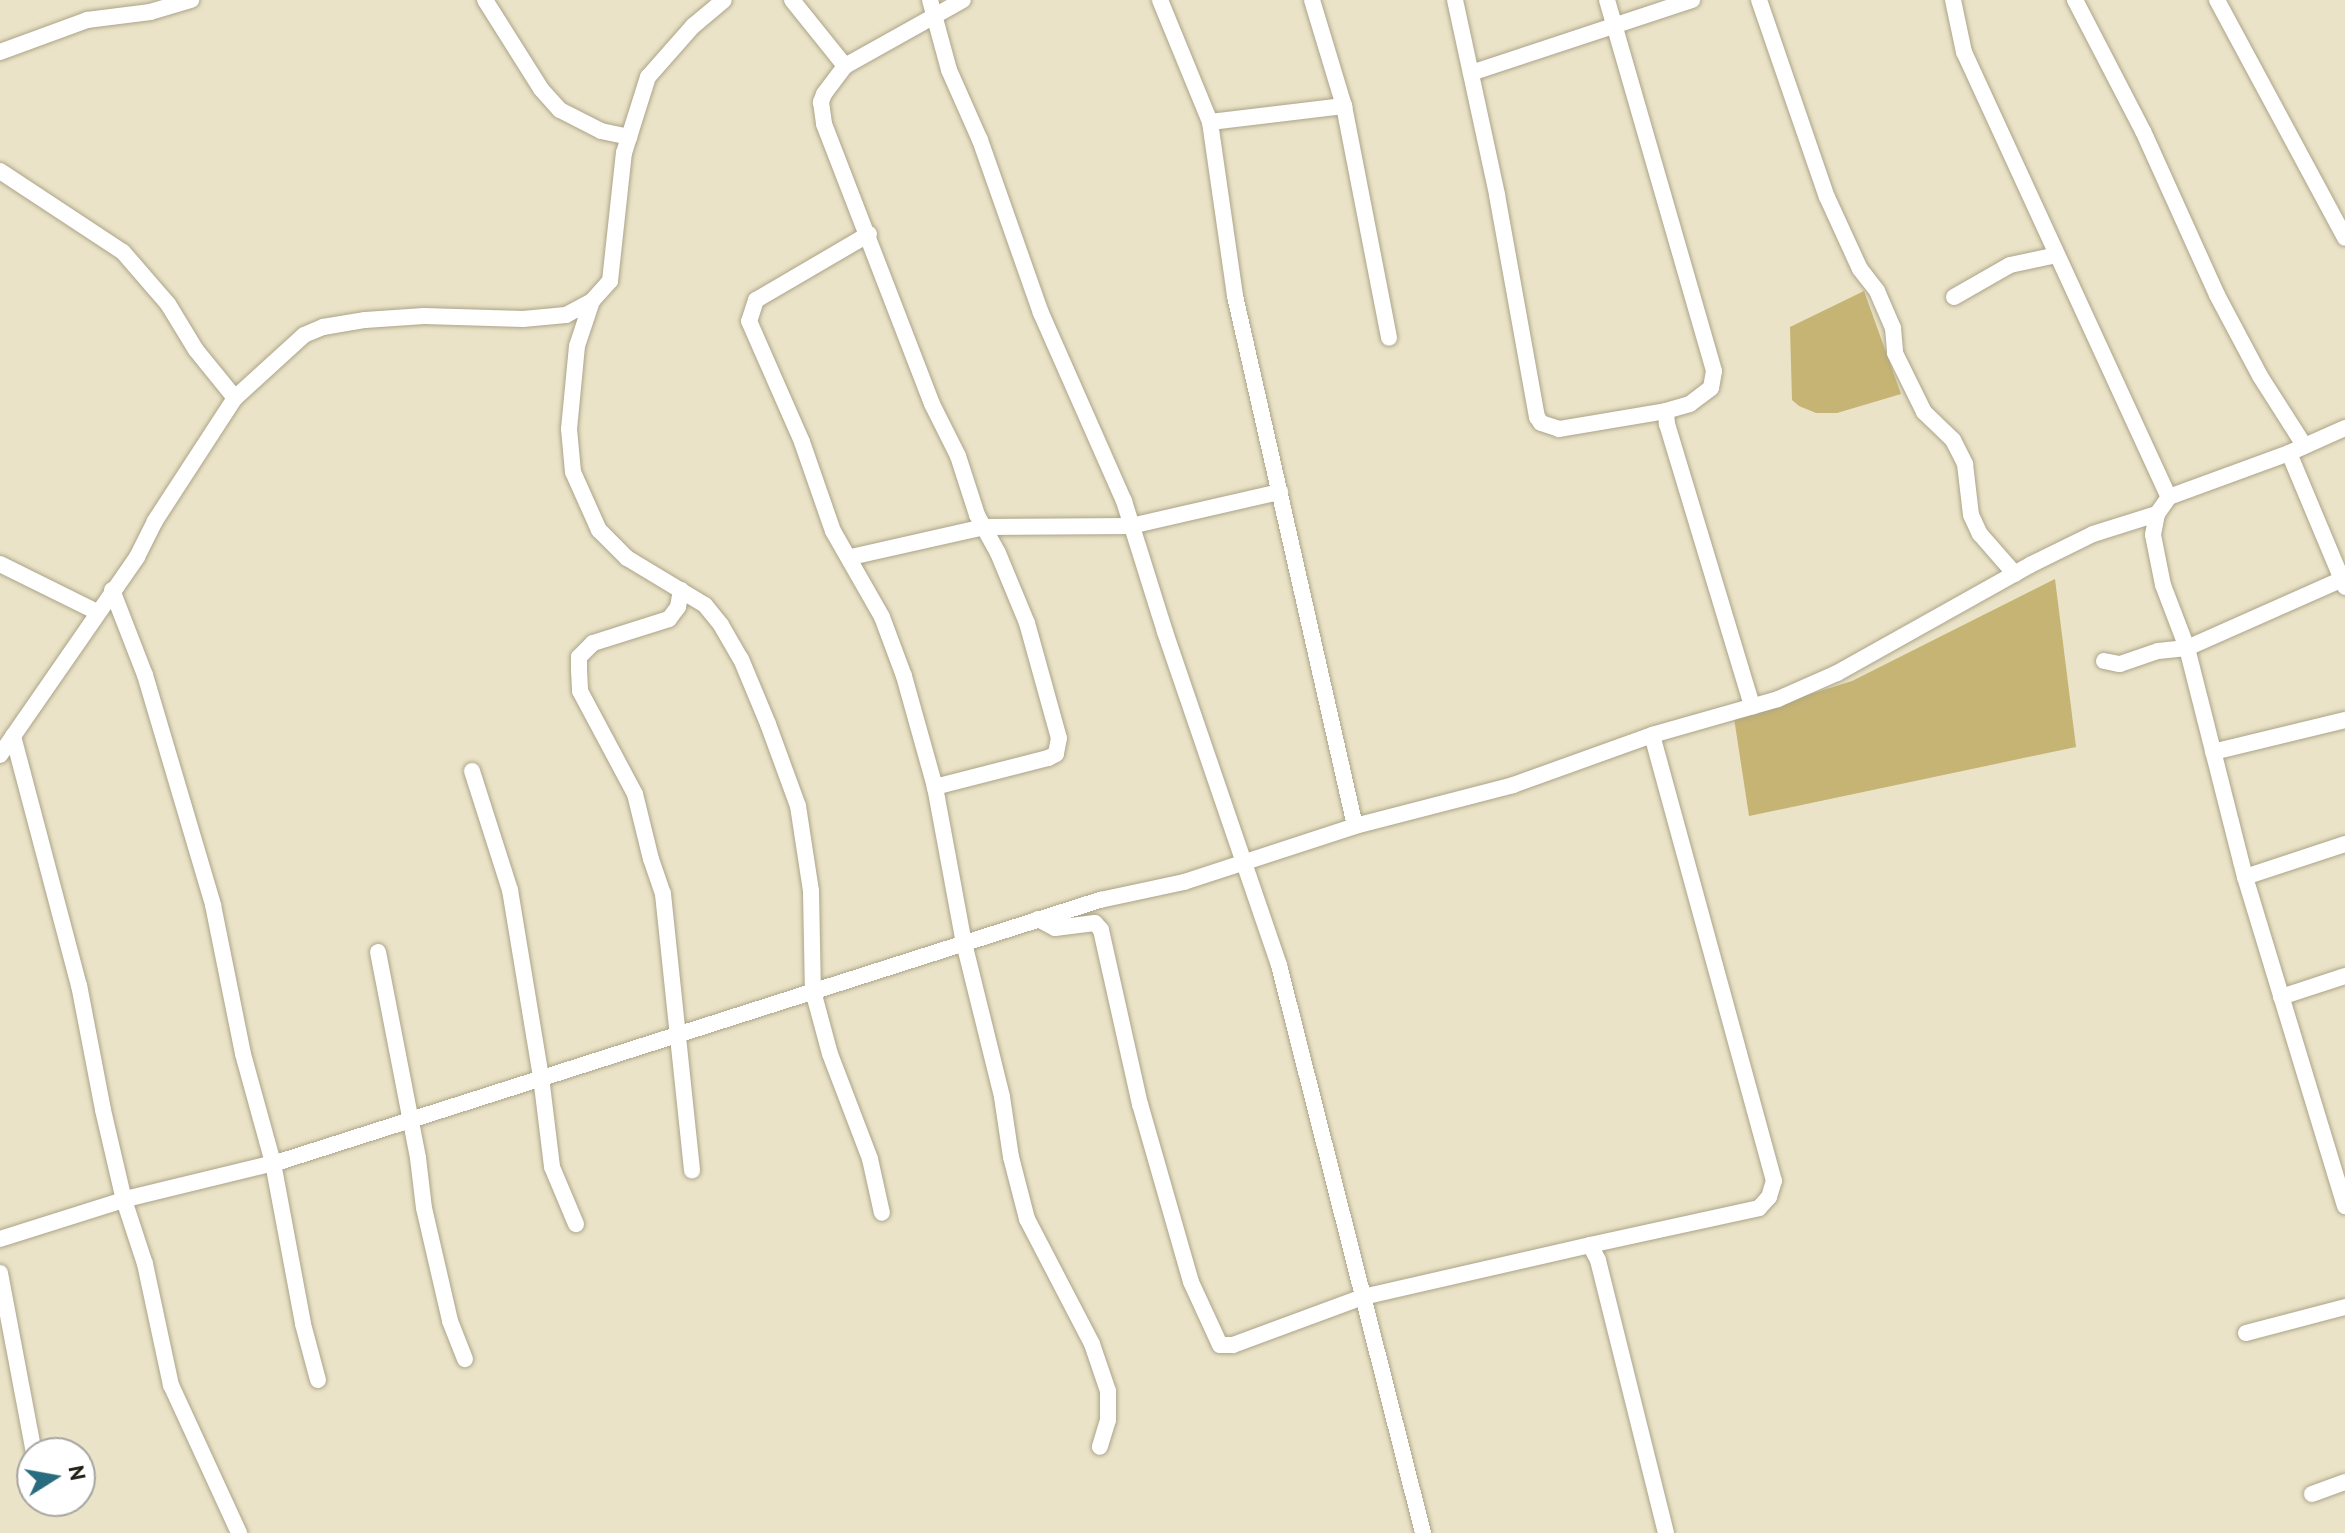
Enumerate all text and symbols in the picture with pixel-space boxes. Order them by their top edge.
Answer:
north arrow [16,1437,96,1517]
text: N [62,1463,93,1483]

